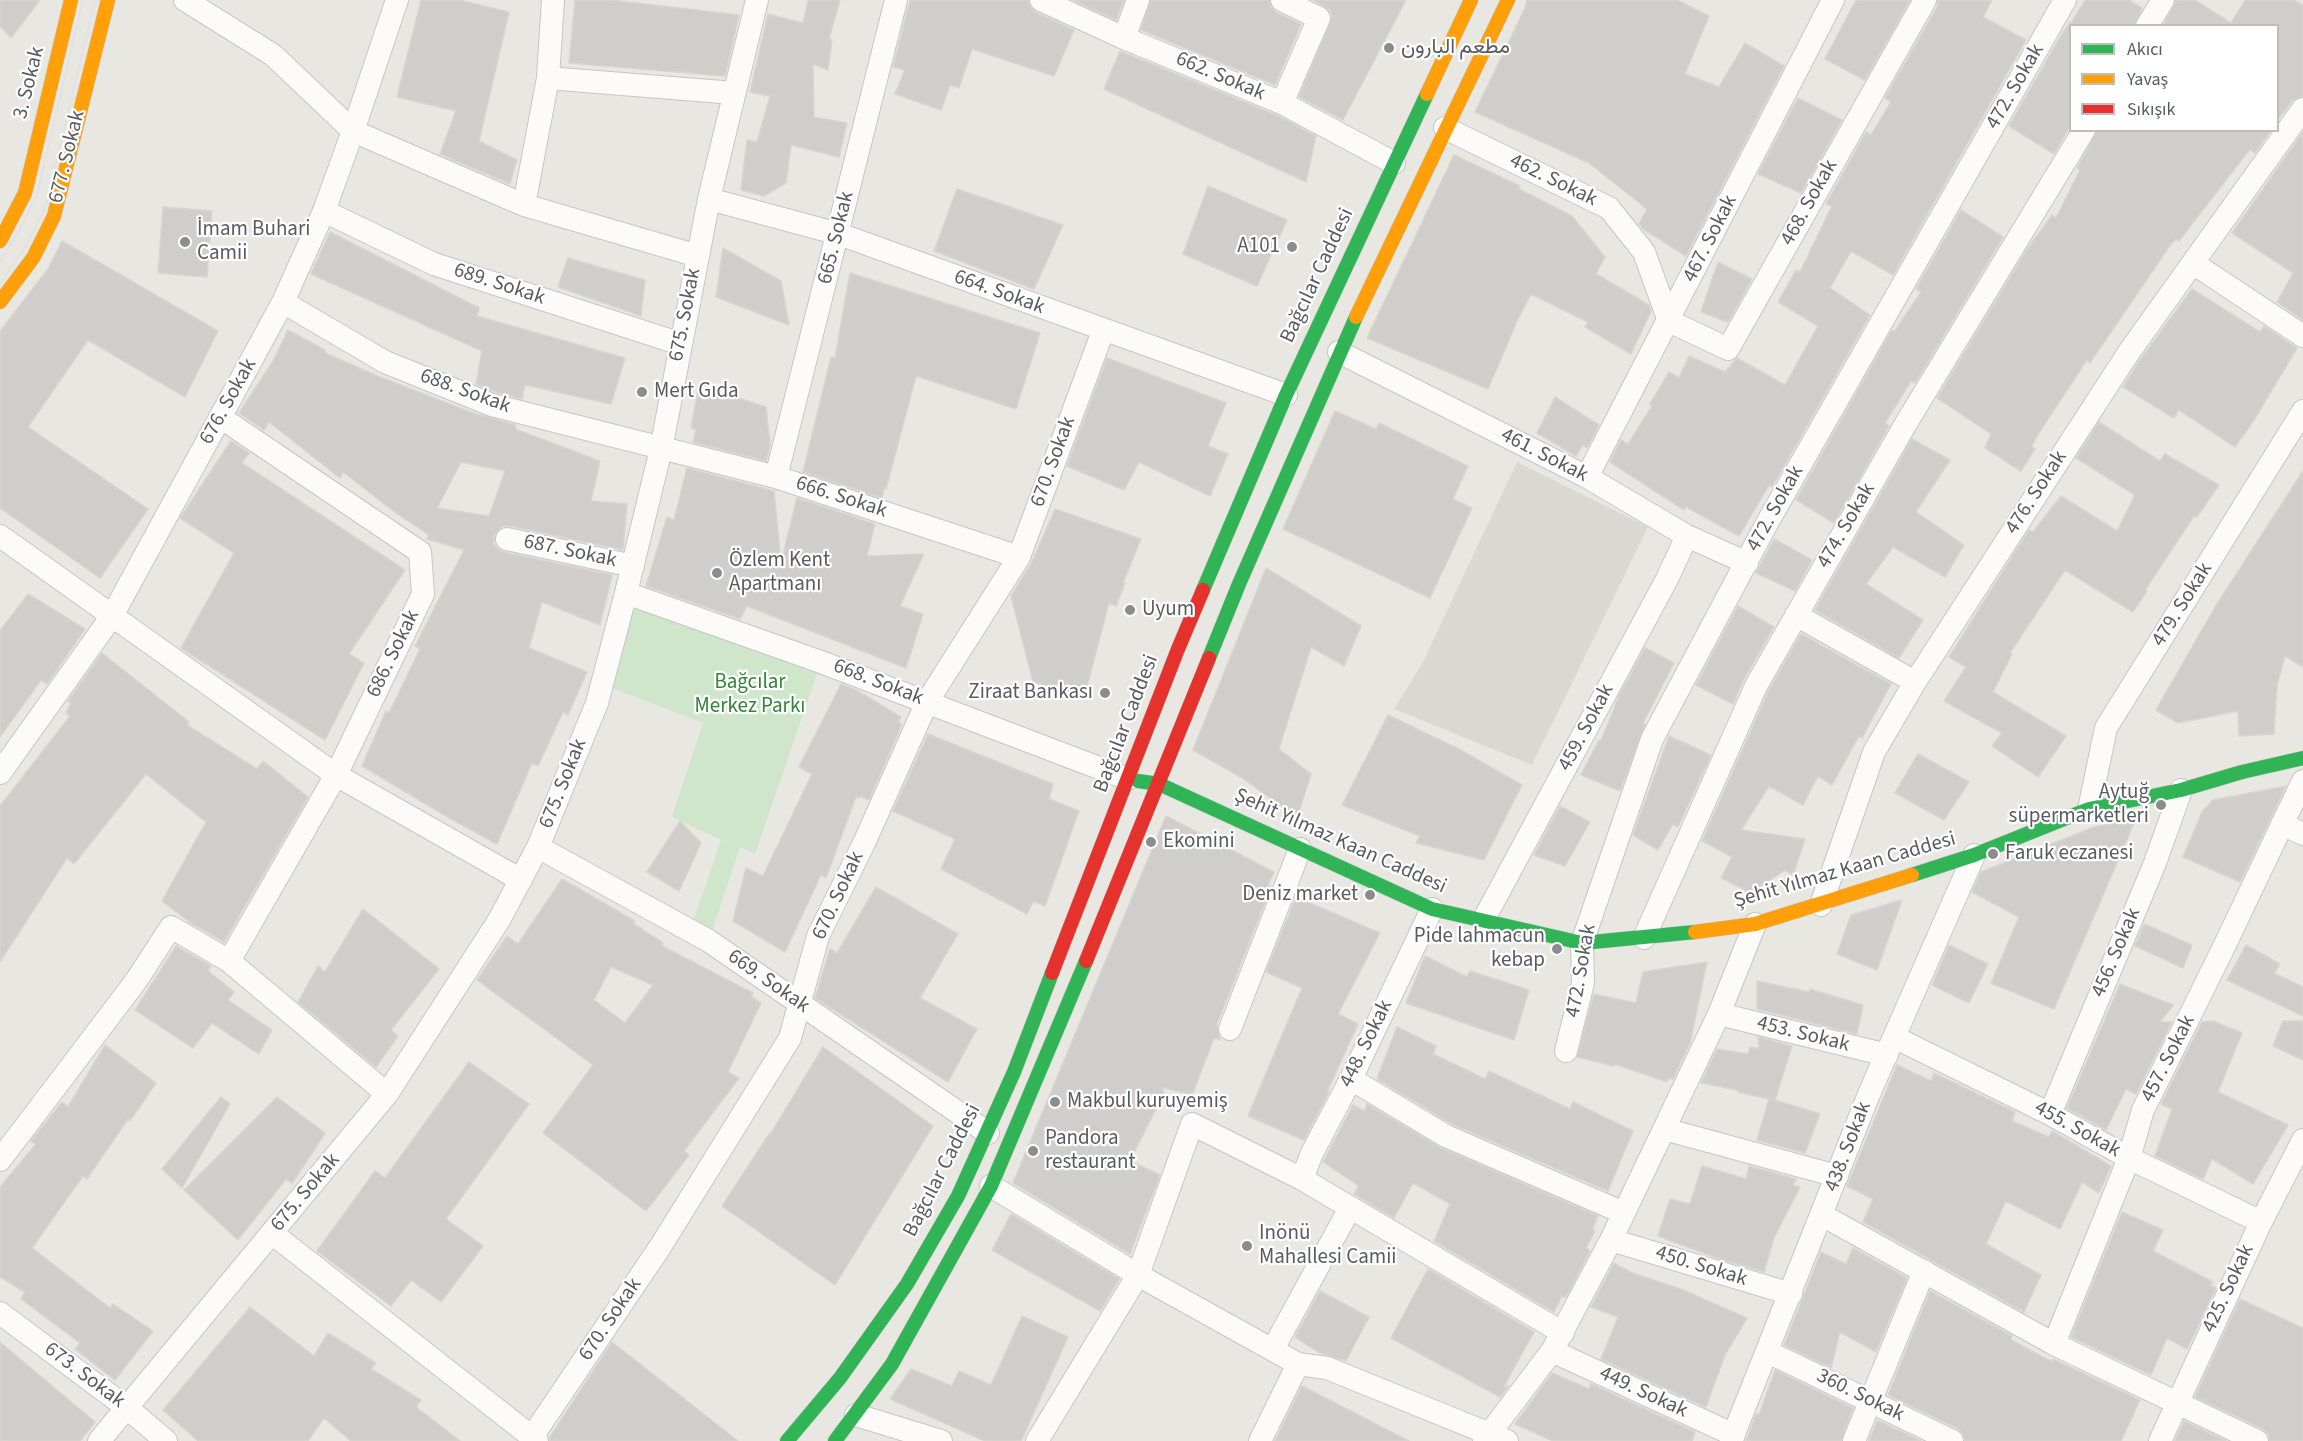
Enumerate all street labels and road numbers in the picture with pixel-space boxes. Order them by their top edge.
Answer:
street label: 472. Sokak [1981,40,2051,134]
street label: 3. Sokak [9,44,51,122]
street label: 662. Sokak [1172,47,1268,107]
street label: 677. Sokak [44,108,92,206]
street label: 462. Sokak [1505,149,1601,213]
street label: 468. Sokak [1776,156,1844,250]
street label: 665. Sokak [813,189,861,287]
street label: 467. Sokak [1678,191,1744,287]
street label: Bağcılar Caddesi [1276,205,1360,347]
street label: 689. Sokak [450,258,548,312]
street label: 664. Sokak [950,265,1048,321]
street label: 675. Sokak [665,266,707,364]
street label: 676. Sokak [195,355,263,449]
street label: 688. Sokak [416,364,514,420]
street label: 670. Sokak [1026,413,1082,511]
street label: 461. Sokak [1496,423,1592,489]
street label: 476. Sokak [2001,447,2073,539]
street label: 472. Sokak [1742,462,1810,556]
street label: 666. Sokak [792,471,890,525]
street label: 474. Sokak [1812,479,1882,573]
street label: 687. Sokak [521,530,619,574]
street label: 479. Sokak [2147,558,2219,652]
street label: 686. Sokak [362,606,426,702]
street label: Bağcılar Caddesi [1089,651,1165,797]
street label: 668. Sokak [829,654,927,712]
street label: 459. Sokak [1554,680,1620,776]
street label: 675. Sokak [535,735,593,833]
street label: Şehit Yılmaz Kaan Caddesi [1230,784,1450,900]
street label: Şehit Yılmaz Kaan Caddesi [1731,827,1959,915]
street label: 670. Sokak [808,848,870,944]
street label: 456. Sokak [2087,905,2147,1001]
street label: 472. Sokak [1561,922,1603,1020]
street label: 669. Sokak [722,945,814,1019]
street label: 448. Sokak [1335,996,1399,1092]
street label: 453. Sokak [1754,1011,1852,1059]
street label: 457. Sokak [2136,1011,2202,1107]
street label: 455. Sokak [2030,1096,2124,1164]
street label: 438. Sokak [1820,1098,1878,1196]
street label: Bağcılar Caddesi [899,1100,987,1242]
street label: 675. Sokak [266,1149,346,1237]
street label: 450. Sokak [1652,1241,1750,1293]
street label: 425. Sokak [2198,1241,2260,1337]
street label: 670. Sokak [574,1274,648,1366]
street label: 673. Sokak [39,1338,129,1414]
street label: 449. Sokak [1595,1362,1691,1424]
street label: 360. Sokak [1812,1364,1908,1428]

